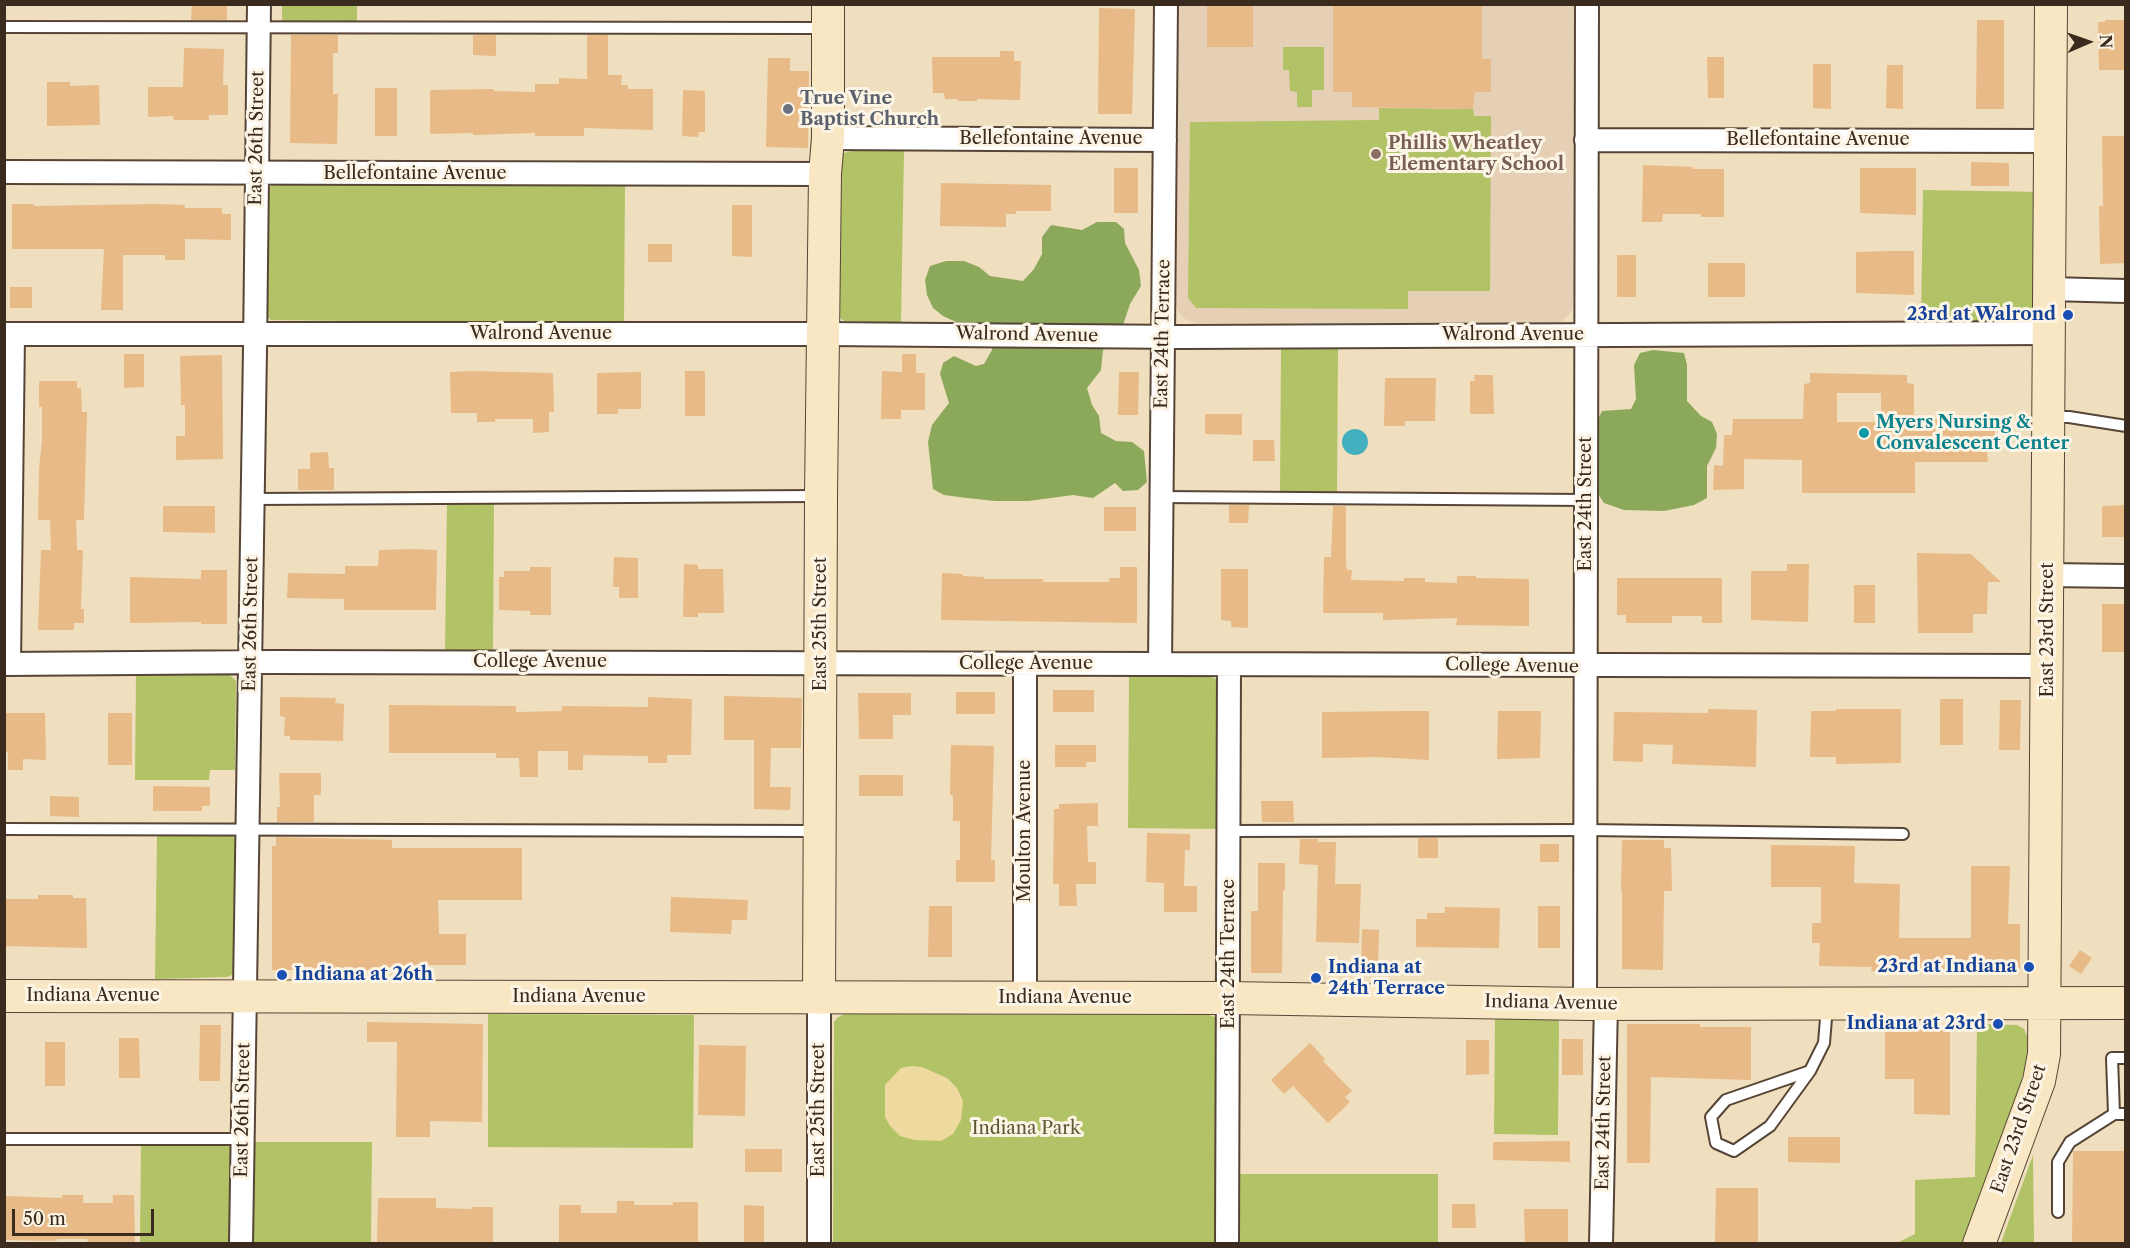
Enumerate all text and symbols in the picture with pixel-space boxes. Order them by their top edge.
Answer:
north arrow [2058,12,2118,72]
text: N [2096,34,2116,49]
street label: East 26th Street [245,70,269,206]
place label: True Vine Baptist Church [800,88,939,130]
marker: True Vine Baptist Church [781,102,795,116]
street label: Bellefontaine Avenue [959,128,1143,150]
street label: Bellefontaine Avenue [1726,129,1910,151]
place label: Phillis Wheatley Elementary School [1388,133,1564,176]
marker: Phillis Wheatley Elementary School [1369,147,1383,161]
street label: Bellefontaine Avenue [323,163,507,185]
street label: East 24th Terrace [1151,259,1175,409]
place label: 23rd at Walrond [1907,304,2056,326]
marker: 23rd at Walrond [2061,308,2075,322]
street label: Walrond Avenue [470,323,612,345]
street label: Walrond Avenue [956,323,1098,347]
street label: Walrond Avenue [1442,324,1584,346]
place label: Myers Nursing & Convalescent Center [1876,412,2069,454]
marker: Myers Nursing & Convalescent Center [1857,426,1871,440]
street label: East 24th Street [1575,437,1597,571]
street label: East 26th Street [239,556,263,692]
street label: East 25th Street [810,557,832,691]
street label: East 23rd Street [2037,562,2059,698]
street label: College Avenue [473,651,607,673]
street label: College Avenue [959,653,1093,675]
street label: College Avenue [1445,654,1579,678]
street label: Moulton Avenue [1014,760,1036,902]
street label: East 24th Terrace [1218,879,1240,1029]
place label: 23rd at Indiana [1877,956,2017,978]
place label: Indiana at 24th Terrace [1328,957,1445,1000]
marker: 23rd at Indiana [2022,960,2036,974]
place label: Indiana at 26th [294,964,433,986]
marker: Indiana at 26th [275,968,289,982]
marker: Indiana at 24th Terrace [1309,971,1323,985]
street label: Indiana Avenue [26,985,160,1007]
street label: Indiana Avenue [512,986,646,1008]
street label: Indiana Avenue [998,987,1132,1009]
street label: Indiana Avenue [1484,991,1618,1015]
place label: Indiana at 23rd [1846,1013,1986,1035]
marker: Indiana at 23rd [1991,1017,2005,1031]
street label: East 26th Street [231,1042,255,1178]
street label: East 25th Street [808,1043,830,1177]
street label: East 24th Street [1592,1055,1616,1191]
street label: East 23rd Street [1987,1062,2051,1196]
park label: Indiana Park [972,1118,1080,1140]
scale bar [15,1197,158,1235]
text: 50 m [23,1208,66,1230]

